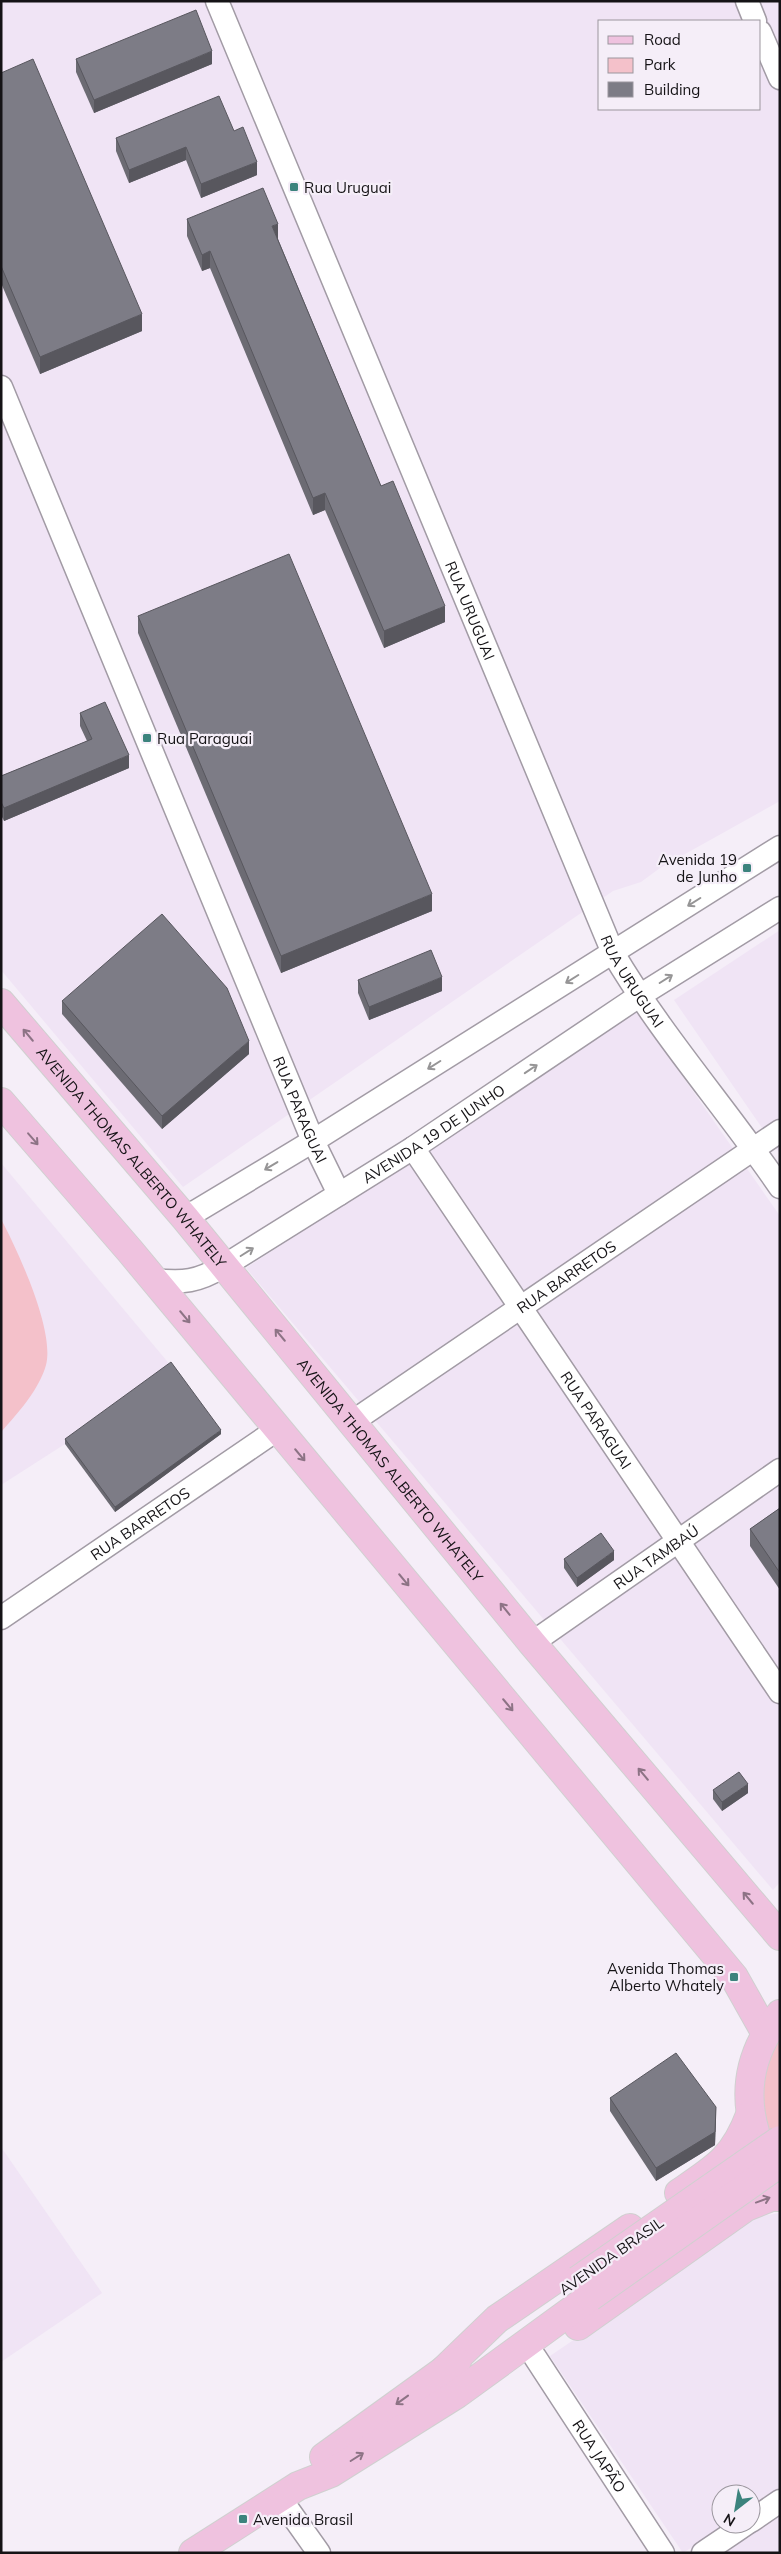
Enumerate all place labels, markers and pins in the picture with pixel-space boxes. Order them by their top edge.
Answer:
place label: Rua Uruguai [304,178,391,197]
marker: Rua Uruguai [288,181,300,193]
place label: Rua Paraguai [157,729,252,748]
marker: Rua Paraguai [141,732,153,744]
place label: Avenida 19 de Junho [658,850,737,886]
marker: Avenida 19 de Junho [741,862,753,874]
place label: Avenida Thomas Alberto Whately [607,1959,724,1995]
marker: Avenida Thomas Alberto Whately [728,1971,740,1983]
place label: Avenida Brasil [253,2510,353,2529]
marker: Avenida Brasil [237,2513,249,2525]

